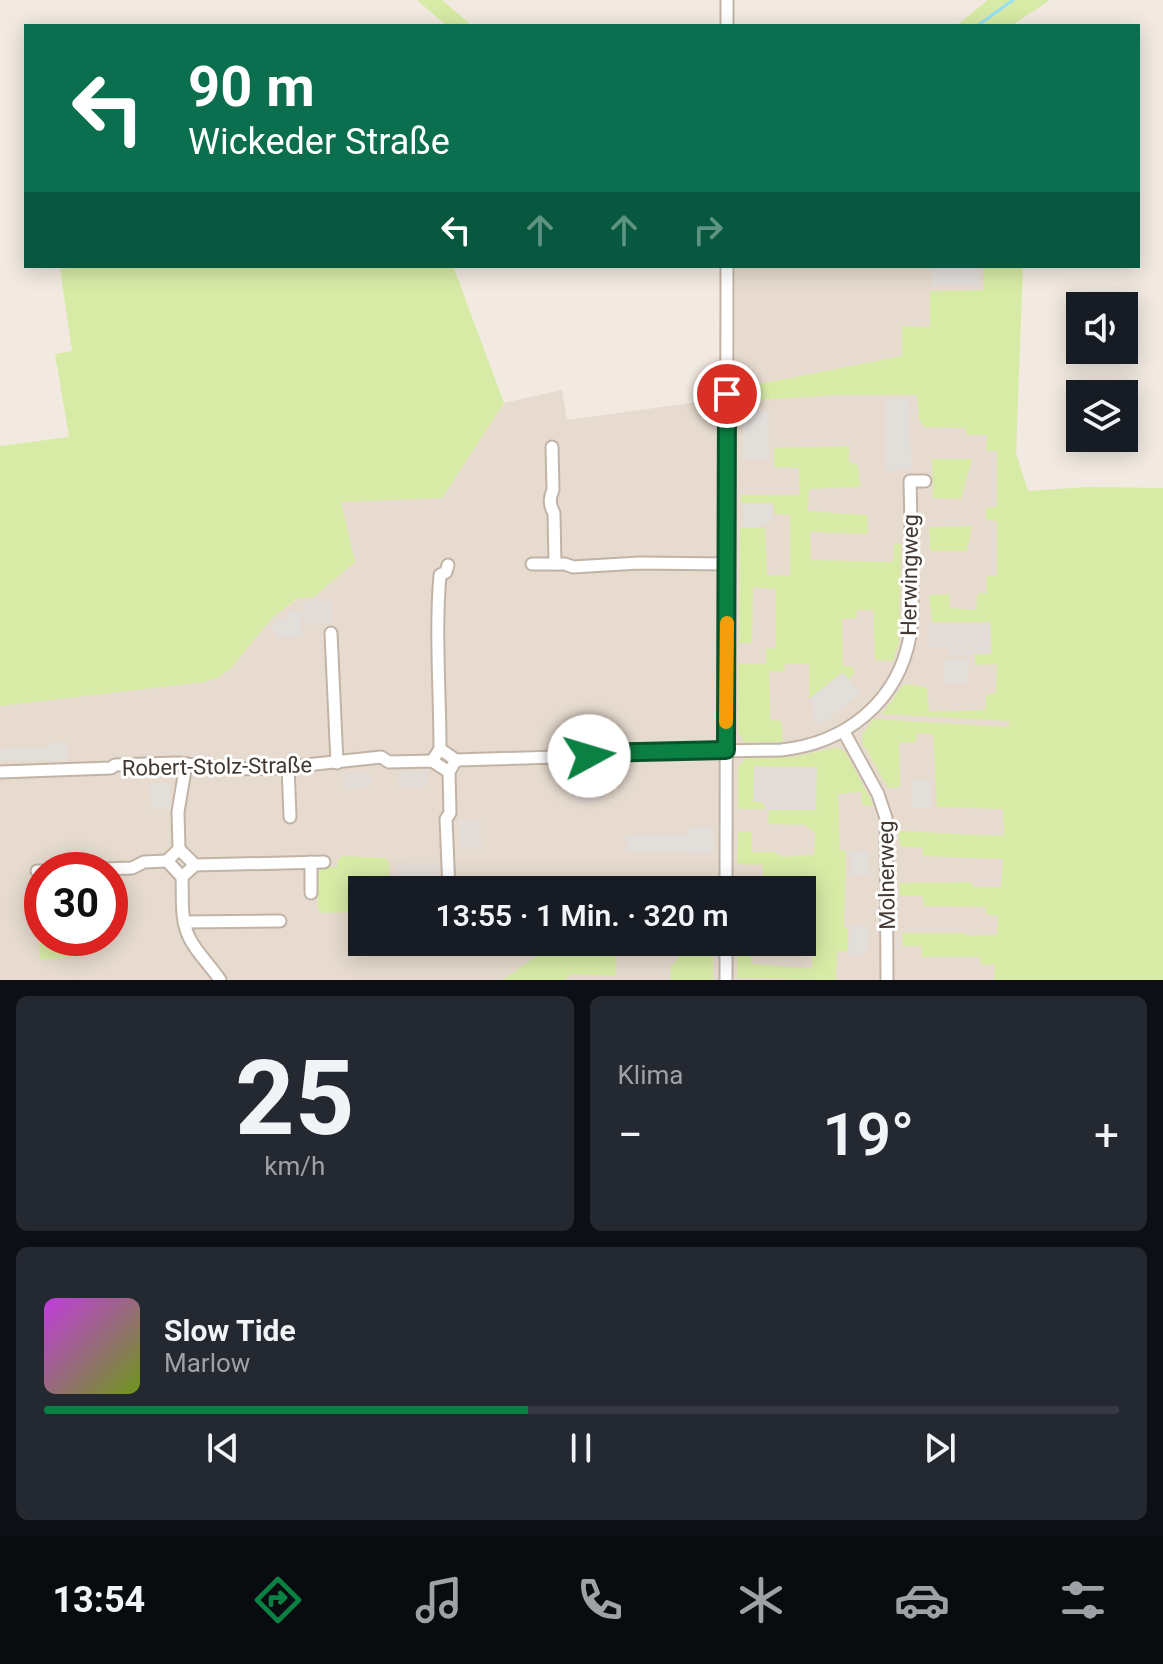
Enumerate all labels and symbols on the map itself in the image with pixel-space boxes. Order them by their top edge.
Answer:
pin [693,360,761,428]
street label: Herwingweg [896,514,923,636]
position arrow [547,714,631,798]
street label: Robert-Stolz-Straße [122,752,312,781]
street label: Molnerweg [873,820,900,930]
speed limit sign: 30 [24,852,128,956]

